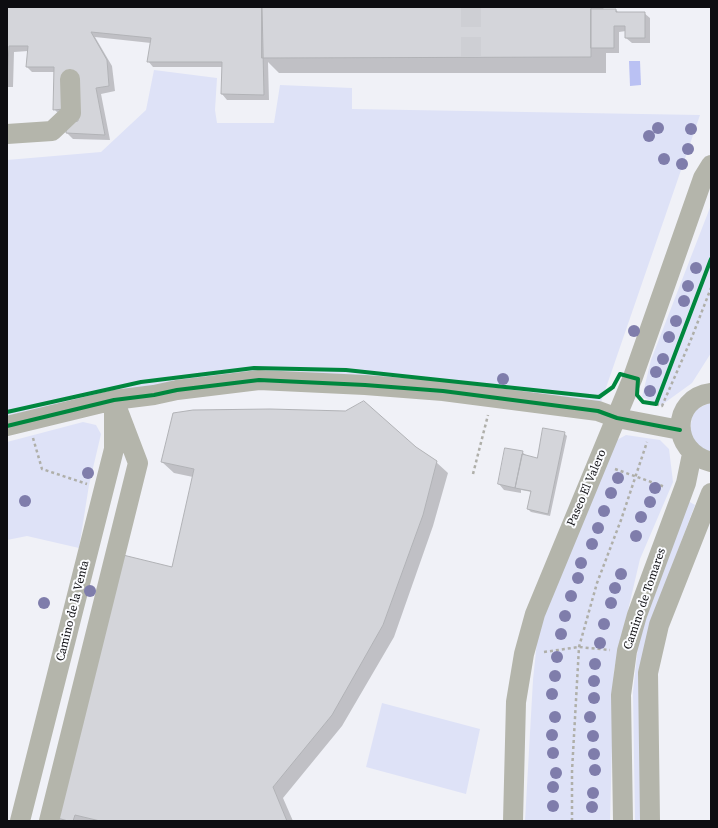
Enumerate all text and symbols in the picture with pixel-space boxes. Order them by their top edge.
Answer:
street label: Paseo El Valero [564,447,610,529]
street label: Camino de Tomares [621,546,669,652]
street label: Camino de la Venta [54,559,92,663]

